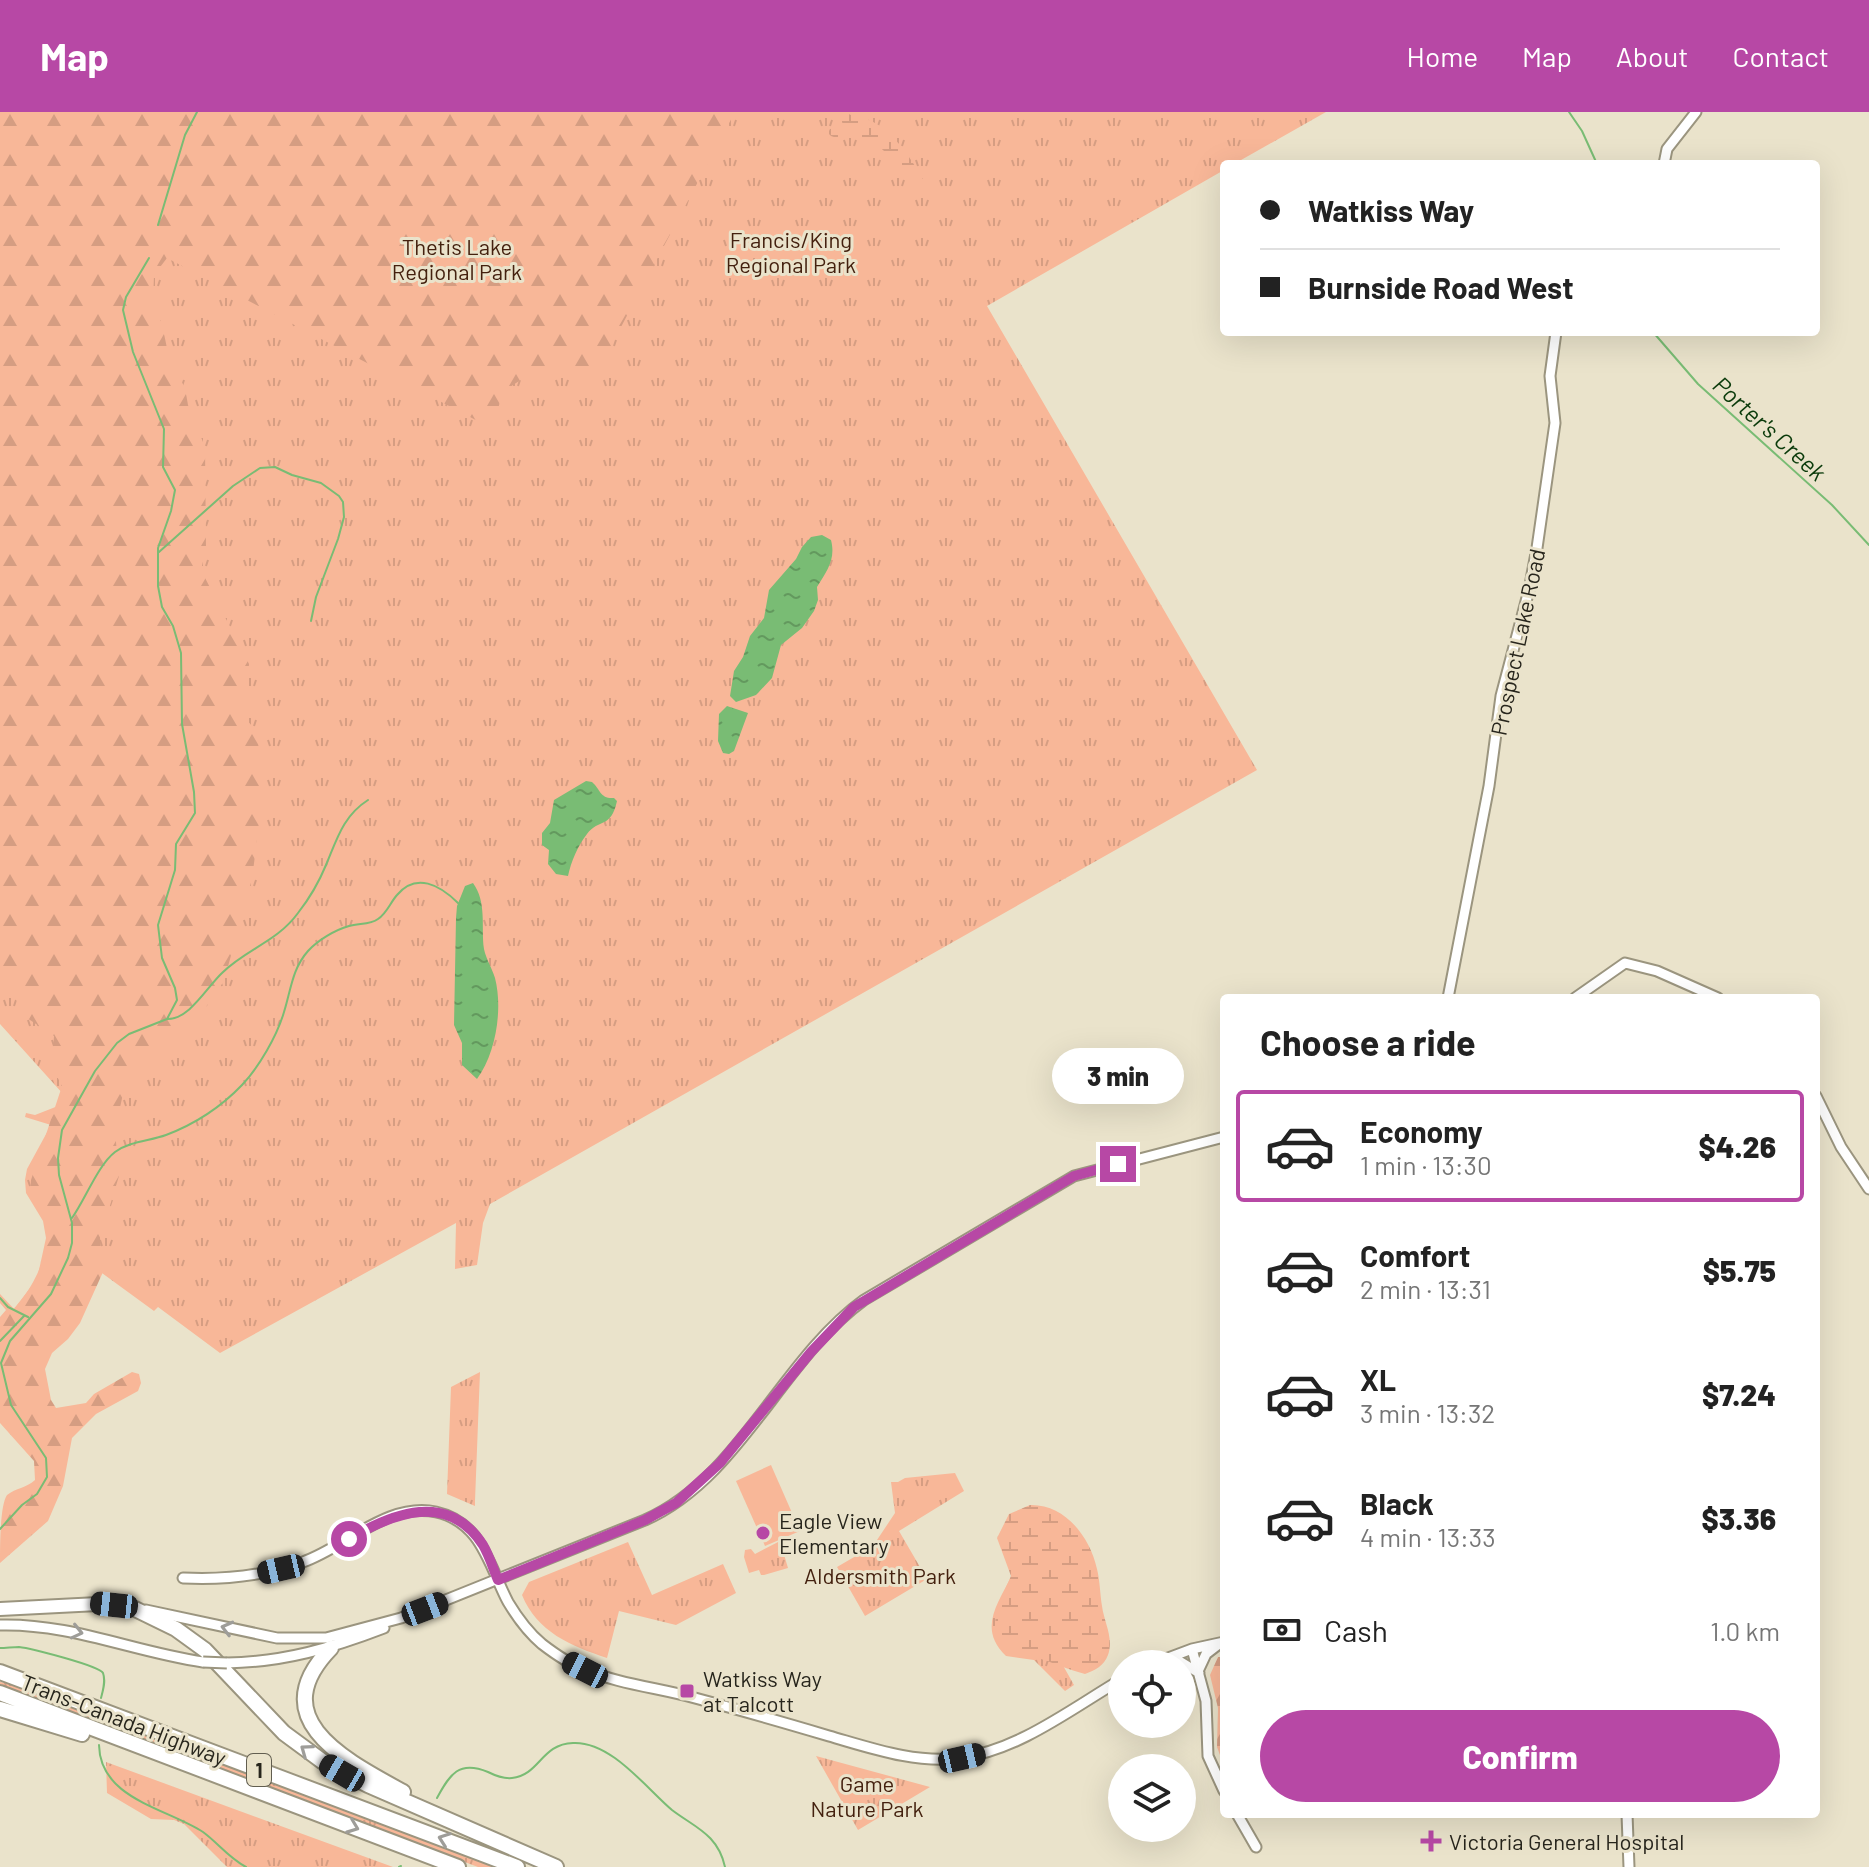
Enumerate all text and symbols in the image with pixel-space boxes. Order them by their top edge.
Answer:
text: Map [40,33,109,79]
text: Home [1407,39,1478,73]
text: Map [1522,39,1572,73]
text: About [1616,39,1688,73]
text: Contact [1732,39,1829,73]
text: Watkiss Way [1308,192,1474,228]
park label: Francis/King Regional Park [726,226,856,277]
park label: Thetis Lake Regional Park [392,233,522,284]
text: Burnside Road West [1308,269,1574,305]
water label: Porter's Creek [1708,370,1833,486]
street label: Prospect Lake Road [1485,546,1549,738]
text: Choose a ride [1260,1020,1476,1063]
callout: 3 min [1052,1048,1184,1104]
text: 3 min [1087,1060,1149,1091]
icon: car [1264,1110,1336,1182]
text: Economy [1360,1113,1483,1149]
text: $4.26 [1699,1128,1776,1164]
route end [1100,1146,1136,1182]
text: 1 min · 13:30 [1360,1149,1492,1180]
icon: car [1264,1234,1336,1306]
text: Comfort [1360,1237,1470,1273]
text: $5.75 [1703,1252,1776,1288]
text: 2 min · 13:31 [1360,1273,1491,1304]
icon: car [1264,1358,1336,1430]
text: XL [1360,1361,1396,1397]
text: $7.24 [1702,1376,1776,1412]
text: 3 min · 13:32 [1360,1397,1495,1428]
icon: car [1264,1482,1336,1554]
text: Black [1360,1485,1434,1521]
text: $3.36 [1701,1500,1776,1536]
place label: Eagle View Elementary [779,1507,889,1558]
route start [331,1521,367,1557]
text: 4 min · 13:33 [1360,1521,1496,1552]
marker: Eagle View Elementary [754,1524,772,1542]
car [255,1552,307,1586]
park label: Aldersmith Park [804,1562,956,1588]
car [398,1589,452,1629]
car [89,1591,139,1619]
icon: cash [1260,1608,1304,1652]
text: Cash [1324,1612,1388,1648]
text: 1.0 km [1710,1615,1780,1646]
one-way arrow [220,1620,234,1637]
one-way arrow [70,1623,84,1640]
car [558,1648,612,1692]
map controls [1108,1650,1196,1842]
button: locate [1108,1650,1196,1738]
place label: Watkiss Way at Talcott [703,1665,822,1716]
street label: Trans-Canada Highway [18,1668,230,1770]
marker: Watkiss Way at Talcott [678,1682,696,1700]
button: Confirm [1260,1710,1780,1802]
car [936,1741,988,1775]
one-way arrow [301,1745,315,1760]
car [315,1751,369,1795]
road number: 1 [247,1754,271,1786]
button: layers [1108,1754,1196,1842]
park label: Game Nature Park [810,1770,924,1821]
one-way arrow [345,1817,359,1834]
place label: Victoria General Hospital [1449,1828,1684,1854]
marker: Victoria General Hospital [1420,1830,1442,1852]
one-way arrow [438,1833,452,1849]

